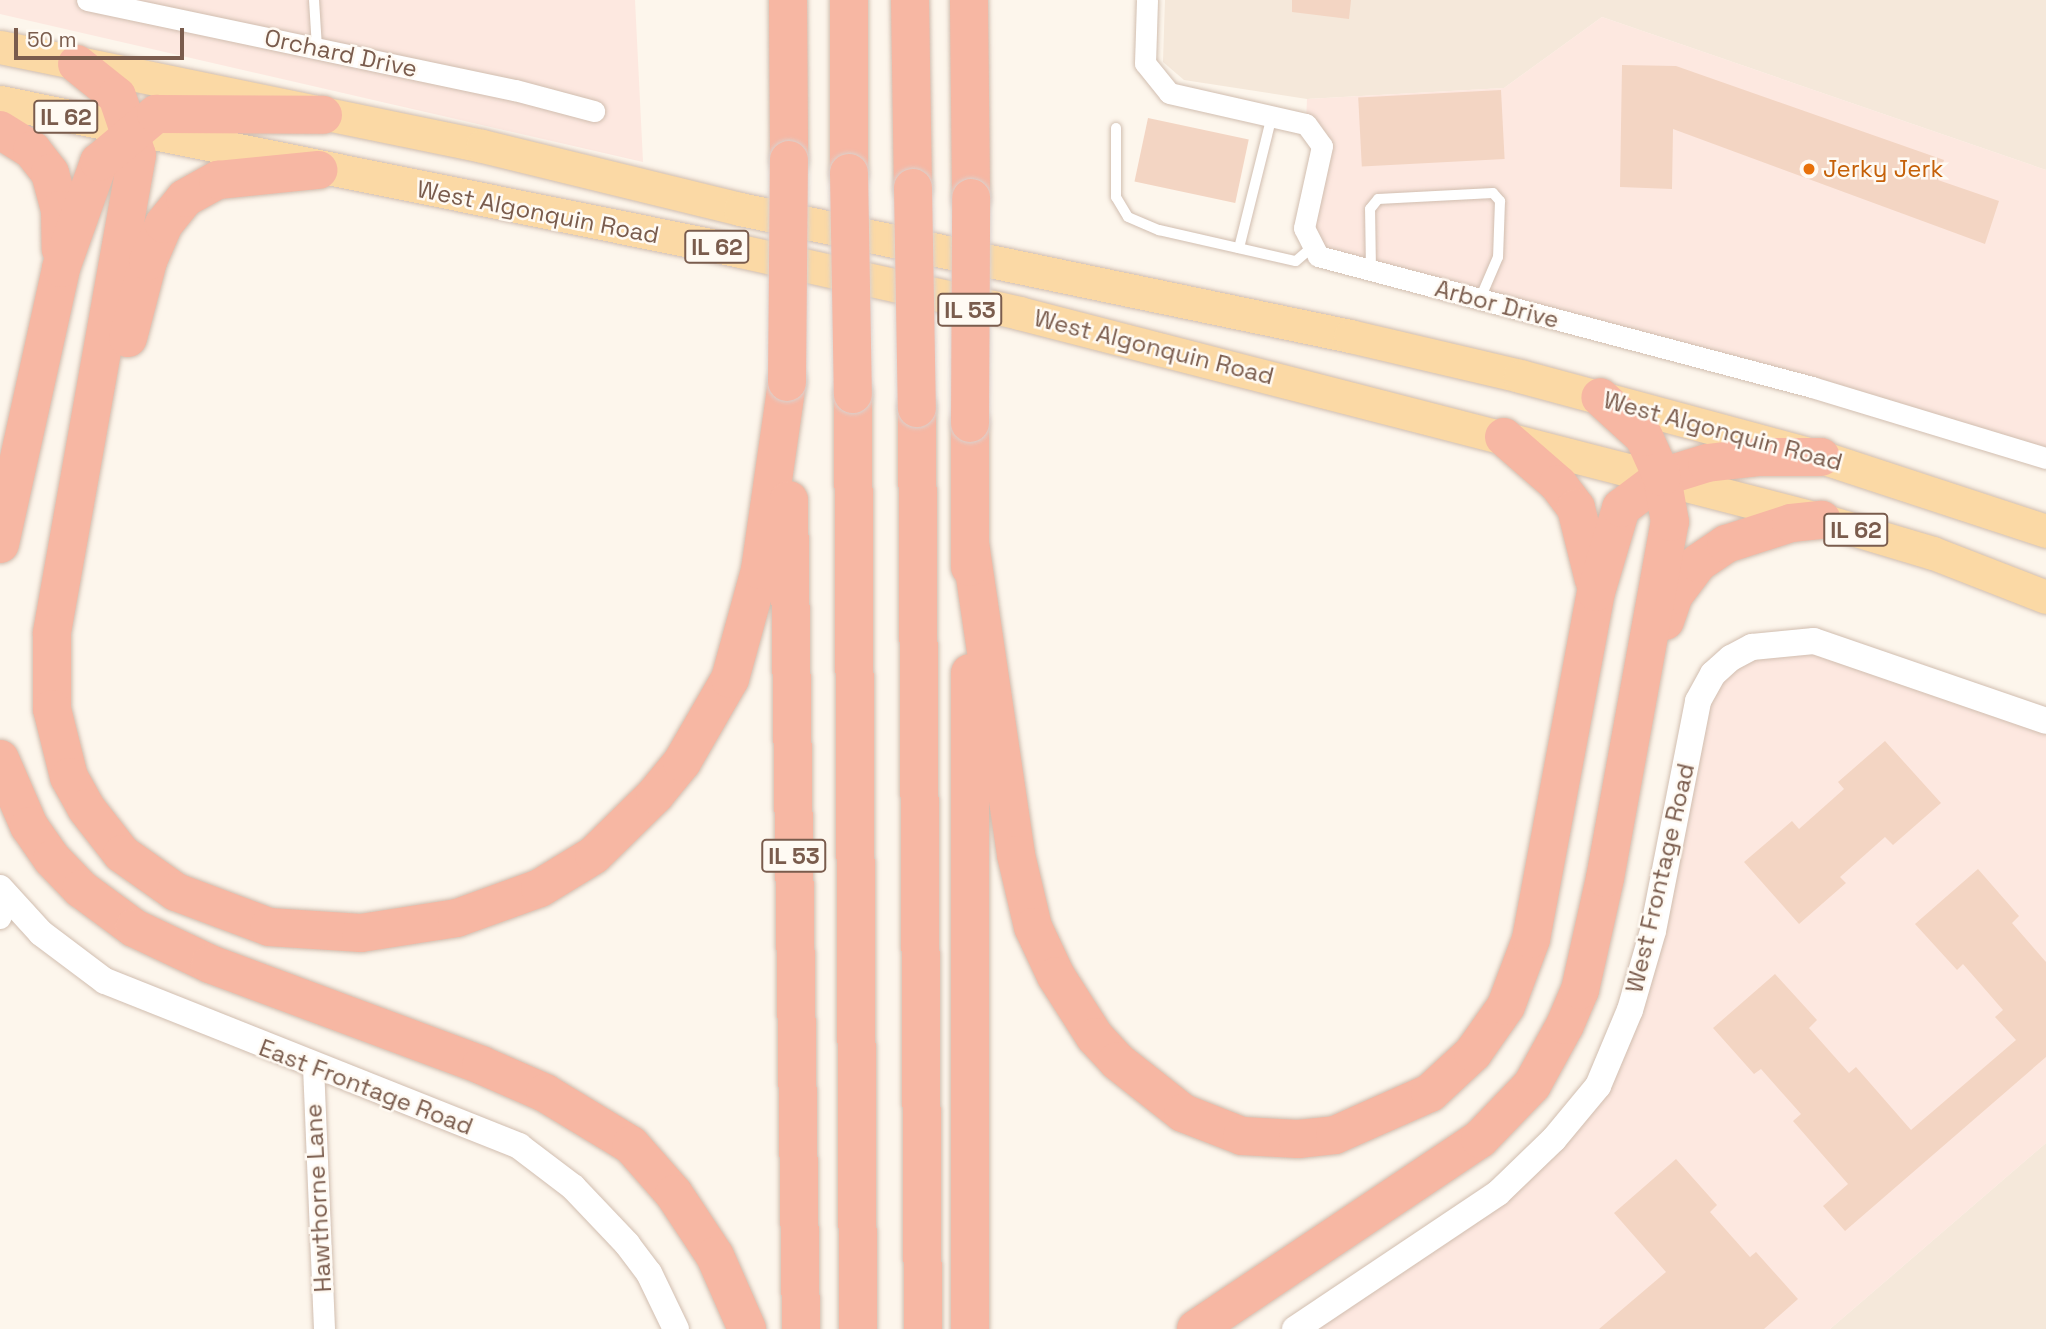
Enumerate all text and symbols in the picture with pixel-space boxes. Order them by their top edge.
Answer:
scale bar [18,14,187,58]
street label: Orchard Drive [262,23,420,83]
text: 50 m [27,26,77,53]
road number: IL 62 [33,98,99,136]
place label: Jerky Jerk [1823,155,1943,183]
marker: Jerky Jerk [1801,161,1817,177]
street label: West Algonquin Road [414,174,662,250]
road number: IL 62 [684,228,750,266]
street label: Arbor Drive [1432,274,1562,334]
road number: IL 53 [937,290,1003,330]
street label: West Algonquin Road [1031,303,1277,391]
street label: West Algonquin Road [1600,385,1846,477]
road number: IL 62 [1823,510,1889,550]
street label: West Frontage Road [1620,761,1700,995]
road number: IL 53 [761,836,827,876]
street label: East Frontage Road [255,1033,477,1141]
street label: Hawthorne Lane [299,1103,337,1293]

